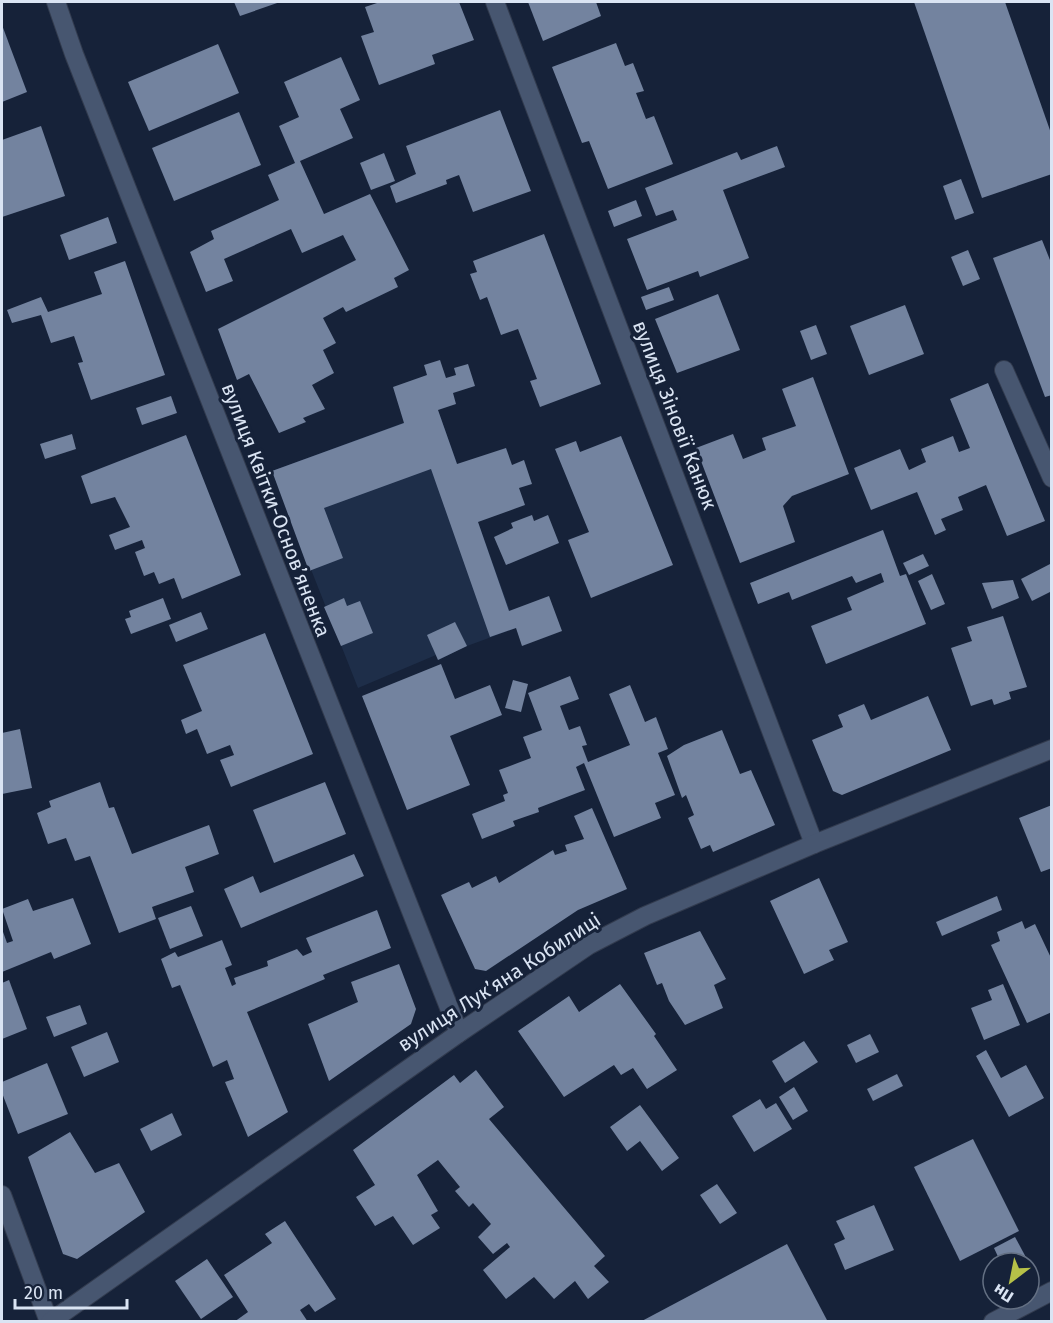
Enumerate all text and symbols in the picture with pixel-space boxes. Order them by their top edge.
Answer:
street label: вулиця Зіновії Канюк [628,317,722,513]
street label: вулиця Квітки-Основʼяненка [216,380,336,640]
street label: вулиця Лукʼяна Кобилиці [393,907,605,1057]
north arrow [981,1251,1041,1311]
scale bar [15,1272,128,1310]
text: Пн [990,1280,1017,1307]
text: 20 m [24,1282,63,1304]

